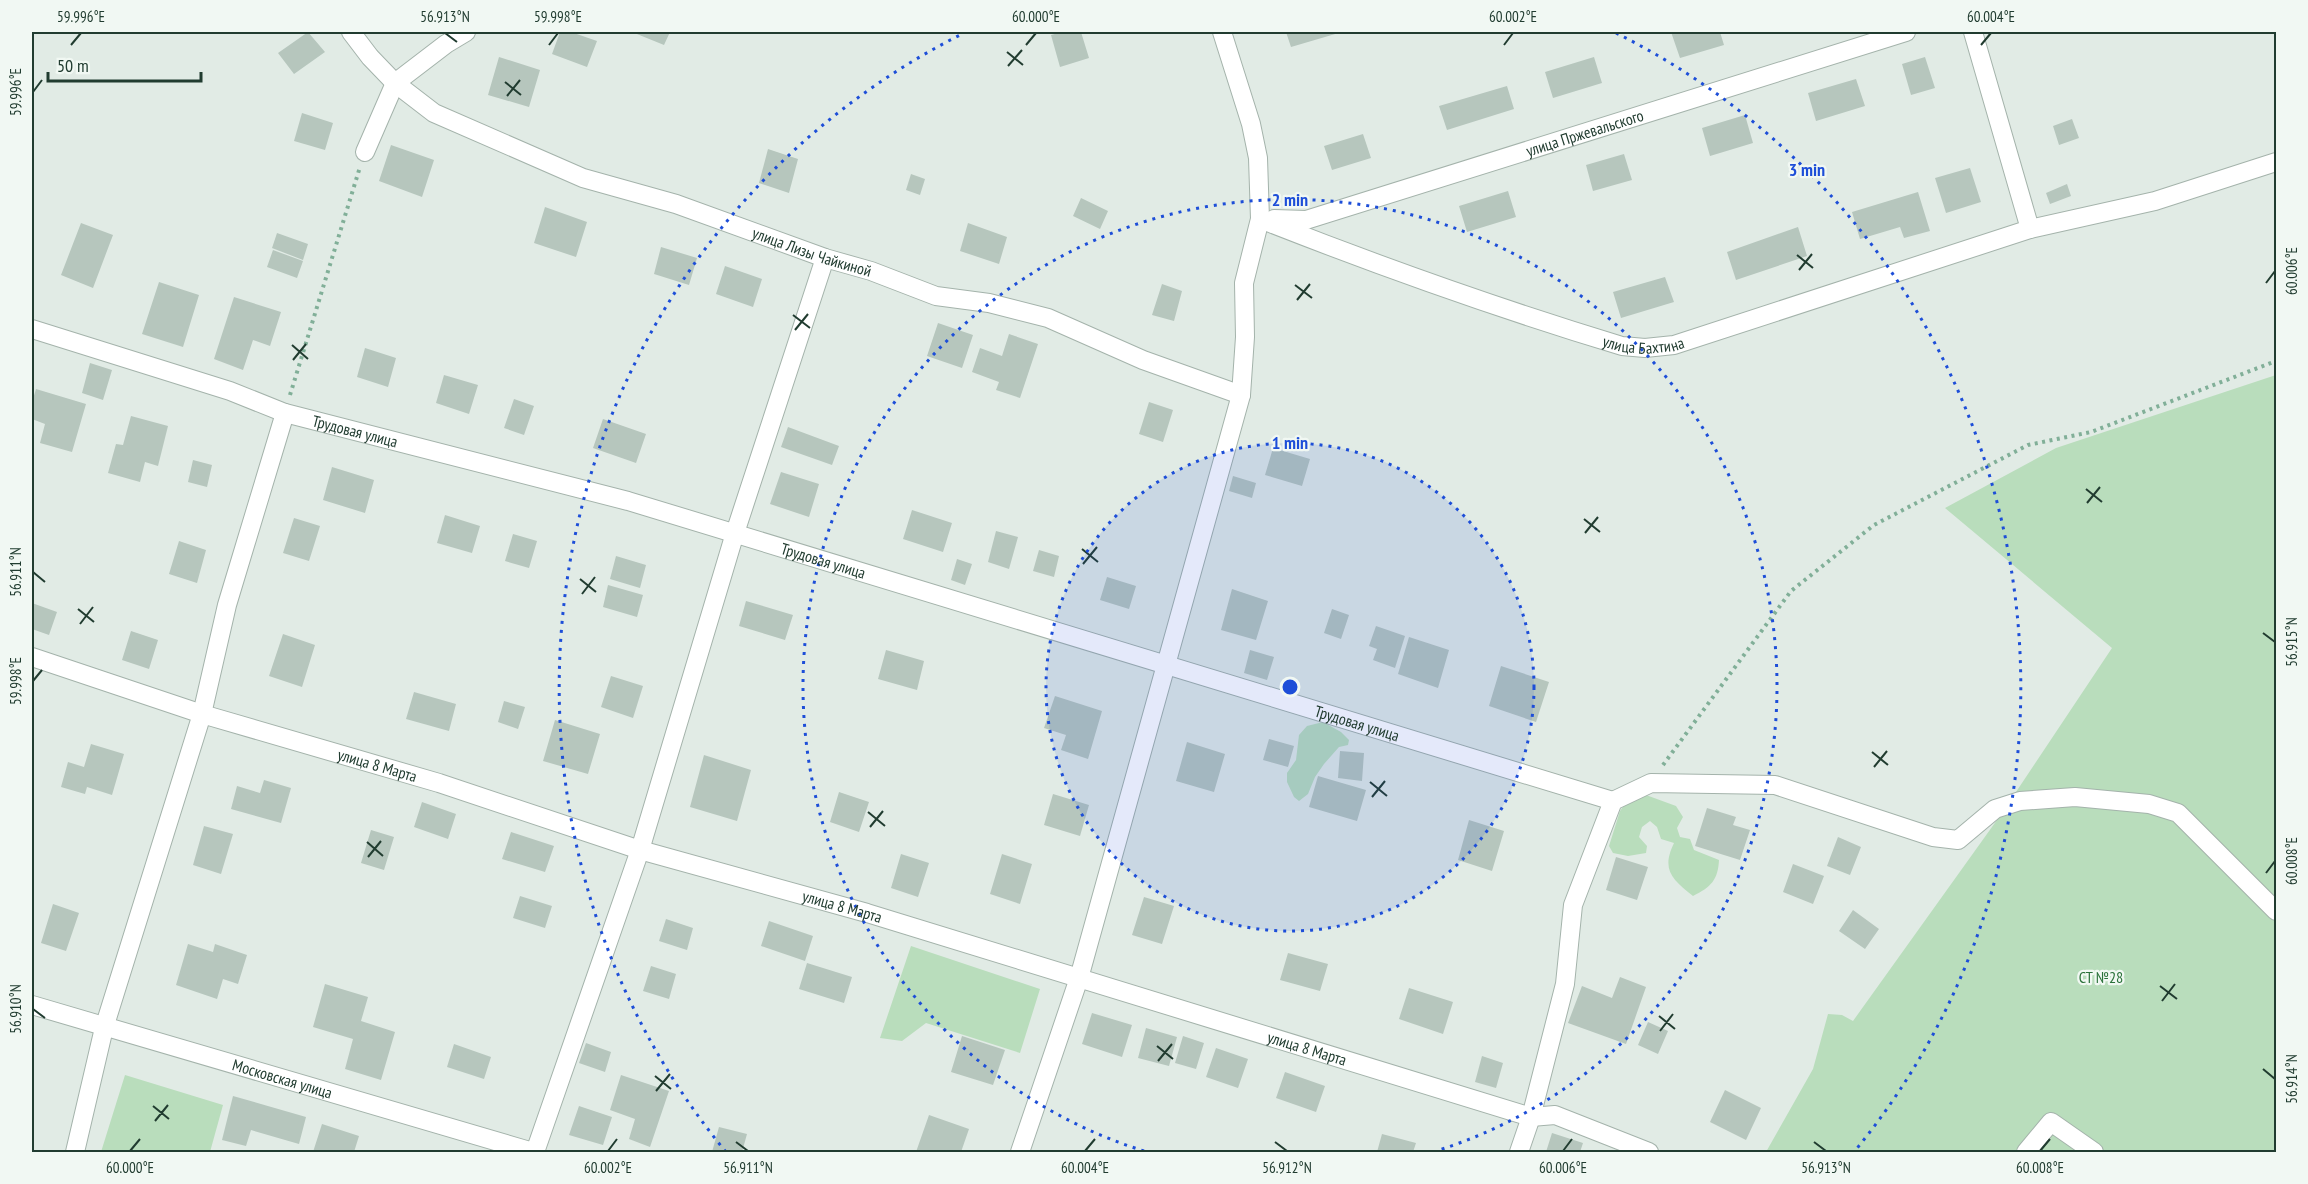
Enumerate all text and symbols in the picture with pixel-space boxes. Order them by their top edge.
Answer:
text: 59.996°E [57,7,105,26]
text: 56.913°N [420,7,470,26]
text: 59.998°E [534,7,582,26]
text: 60.000°E [1012,7,1060,26]
text: 60.002°E [1489,7,1537,26]
text: 60.004°E [1967,7,2015,26]
scale bar [48,45,201,83]
text: 50 m [57,54,89,77]
text: 59.996°E [6,68,25,116]
street label: улица Пржевальского [1523,105,1646,160]
text: 3 min [1789,158,1825,181]
text: 2 min [1272,188,1308,211]
street label: улица Лизы Чайкиной [750,223,874,281]
text: 60.006°E [2282,247,2301,295]
street label: улица Бахтина [1600,331,1687,358]
street label: Трудовая улица [310,410,400,452]
text: 1 min [1272,431,1308,454]
street label: Трудовая улица [779,538,868,583]
text: 56.911°N [6,547,25,597]
text: 56.915°N [2282,617,2301,667]
text: 59.998°E [6,657,25,705]
centre of rings [1280,677,1300,697]
street label: Трудовая улица [1312,701,1402,745]
street label: улица 8 Марта [335,744,419,786]
text: 60.008°E [2282,837,2301,885]
street label: улица 8 Марта [800,886,885,927]
park label: СТ №28 [2079,967,2123,987]
text: 56.910°N [6,984,25,1034]
street label: улица 8 Марта [1265,1027,1349,1070]
street label: Московская улица [230,1054,335,1103]
text: 56.914°N [2282,1054,2301,1104]
text: 60.000°E [106,1158,154,1177]
text: 60.002°E [584,1158,632,1177]
text: 56.911°N [723,1158,773,1177]
text: 60.004°E [1061,1158,1109,1177]
text: 56.912°N [1262,1158,1312,1177]
text: 60.006°E [1539,1158,1587,1177]
text: 56.913°N [1801,1158,1851,1177]
text: 60.008°E [2016,1158,2064,1177]

